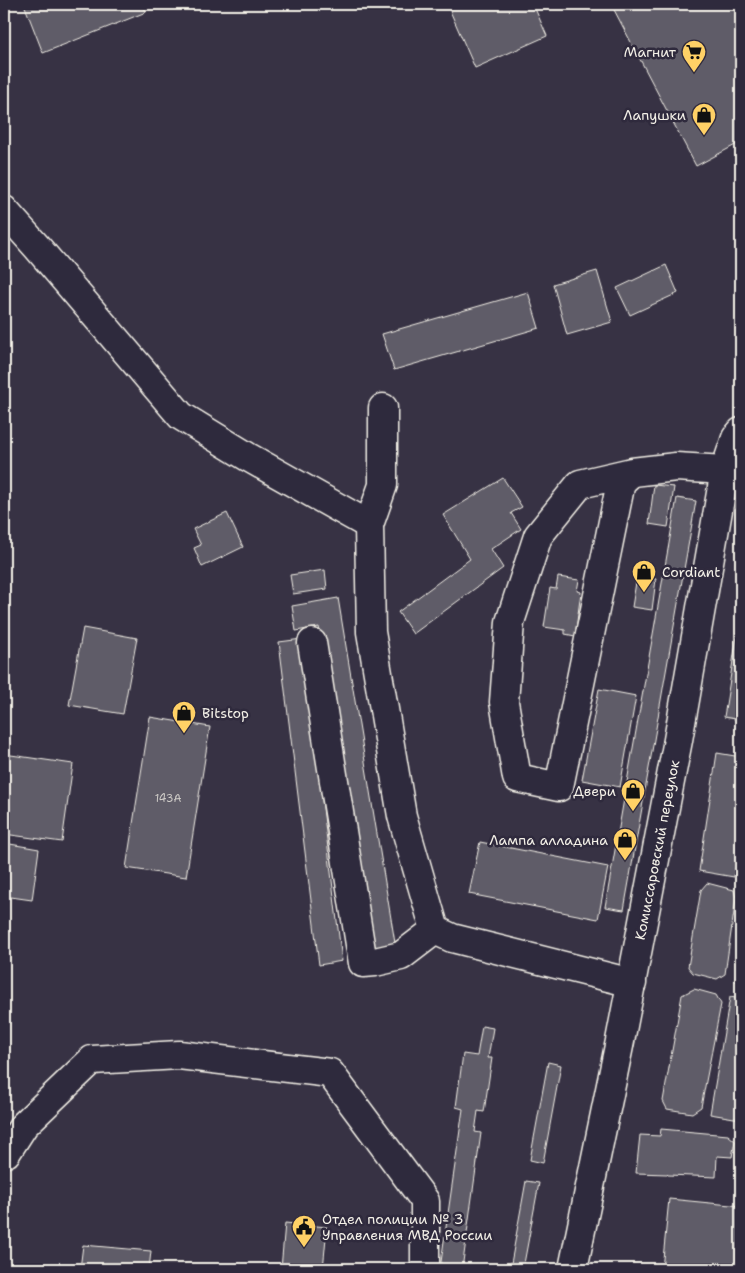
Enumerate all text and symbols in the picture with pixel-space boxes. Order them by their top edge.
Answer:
supermarket icon: Магнит [681,39,707,73]
place label: Магнит [624,43,677,61]
shop icon: Лапушки [691,102,717,136]
place label: Лапушки [623,106,686,124]
shop icon: Cordiant [631,559,657,593]
place label: Cordiant [662,563,720,581]
shop icon: Bitstop [171,700,197,734]
place label: Bitstop [202,704,249,722]
street label: Комиссаровский переулок [631,758,683,942]
shop icon: Двери [620,778,646,812]
place label: Двери [573,782,616,800]
house number: 143А [155,791,181,806]
shop icon: Лампа алладина [612,827,638,861]
place label: Лампа алладина [489,831,608,849]
place label: Отдел полиции № 3 Управления МВД России [322,1210,492,1244]
public building icon: Отдел полиции № 3 Управления МВД России [291,1214,317,1248]

